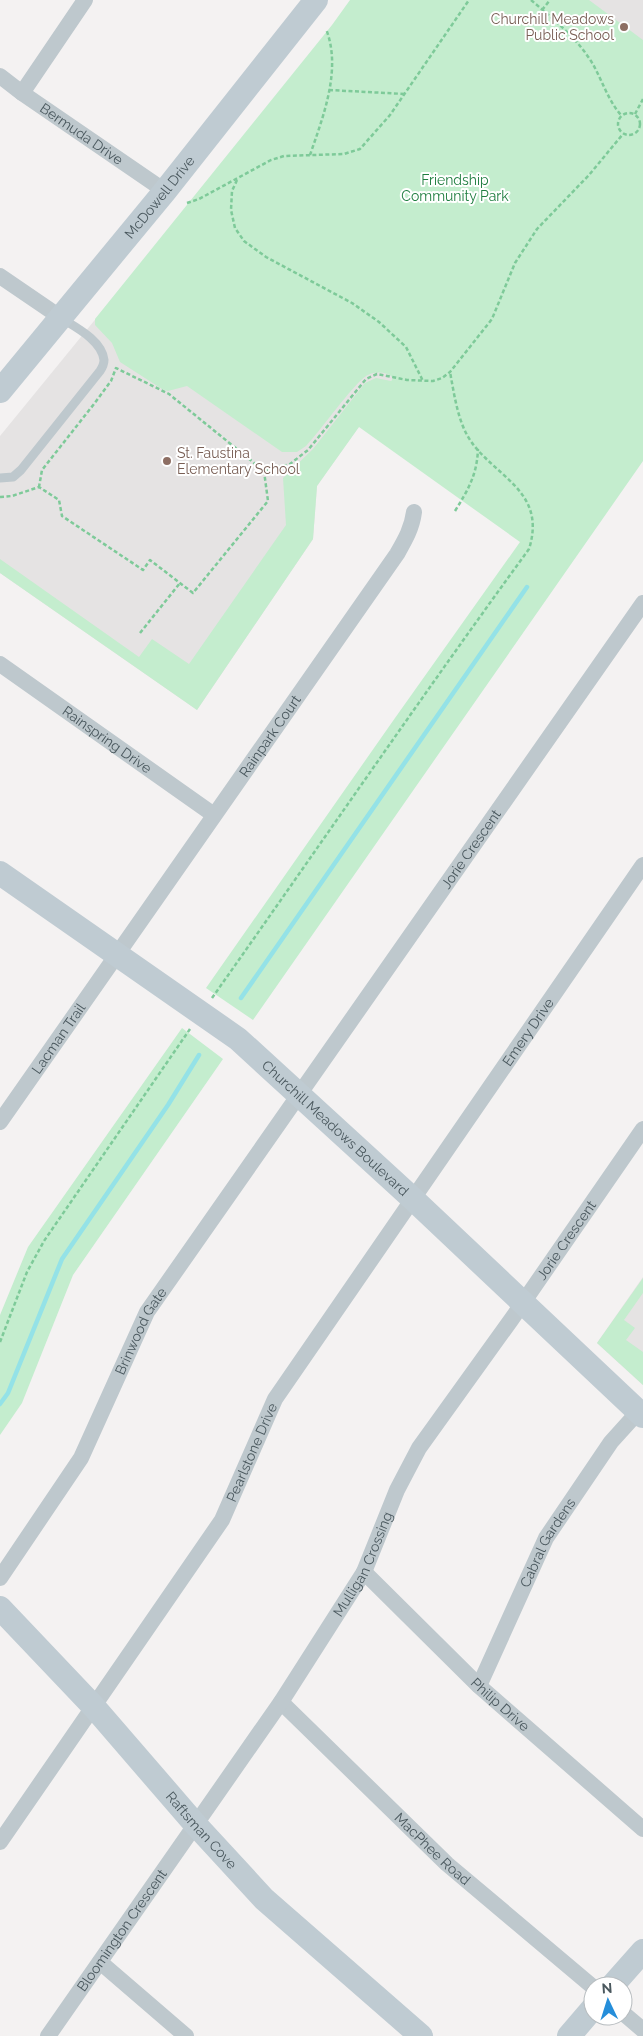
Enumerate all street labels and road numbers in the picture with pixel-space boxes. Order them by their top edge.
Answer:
street label: Bermuda Drive [37,100,126,168]
street label: McDowell Drive [121,153,198,242]
street label: Rainpark Court [236,692,304,780]
street label: Rainspring Drive [59,703,155,776]
street label: Jorie Crescent [438,806,504,892]
street label: Emery Drive [499,995,557,1069]
street label: Lacman Trail [28,1000,89,1077]
street label: Churchill Meadows Boulevard [259,1057,412,1199]
street label: Jorie Crescent [533,1197,599,1283]
street label: Brinwood Gate [112,1285,170,1377]
street label: Pearlstone Drive [223,1400,280,1504]
street label: Cabral Gardens [517,1495,579,1590]
street label: Mulligan Crossing [330,1509,395,1619]
street label: Philip Drive [468,1675,533,1734]
street label: Raftsman Cove [163,1788,240,1872]
street label: MacPhee Road [391,1809,474,1888]
street label: Bloomington Crescent [74,1866,170,1994]

